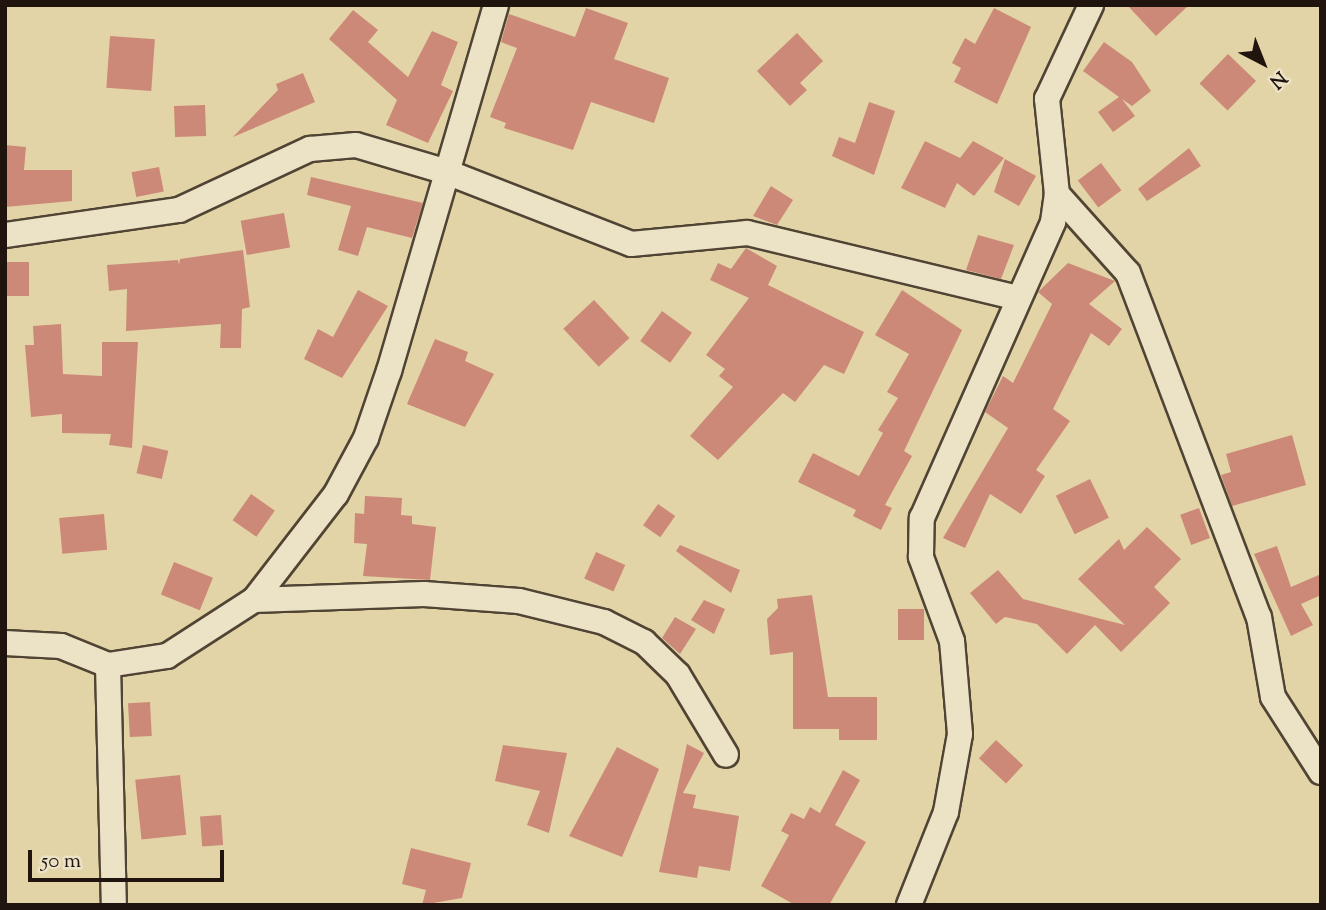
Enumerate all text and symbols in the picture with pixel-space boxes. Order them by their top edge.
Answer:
north arrow [1228,28,1298,98]
text: N [1263,64,1292,94]
scale bar [32,836,228,880]
text: 50 m [41,847,81,877]

